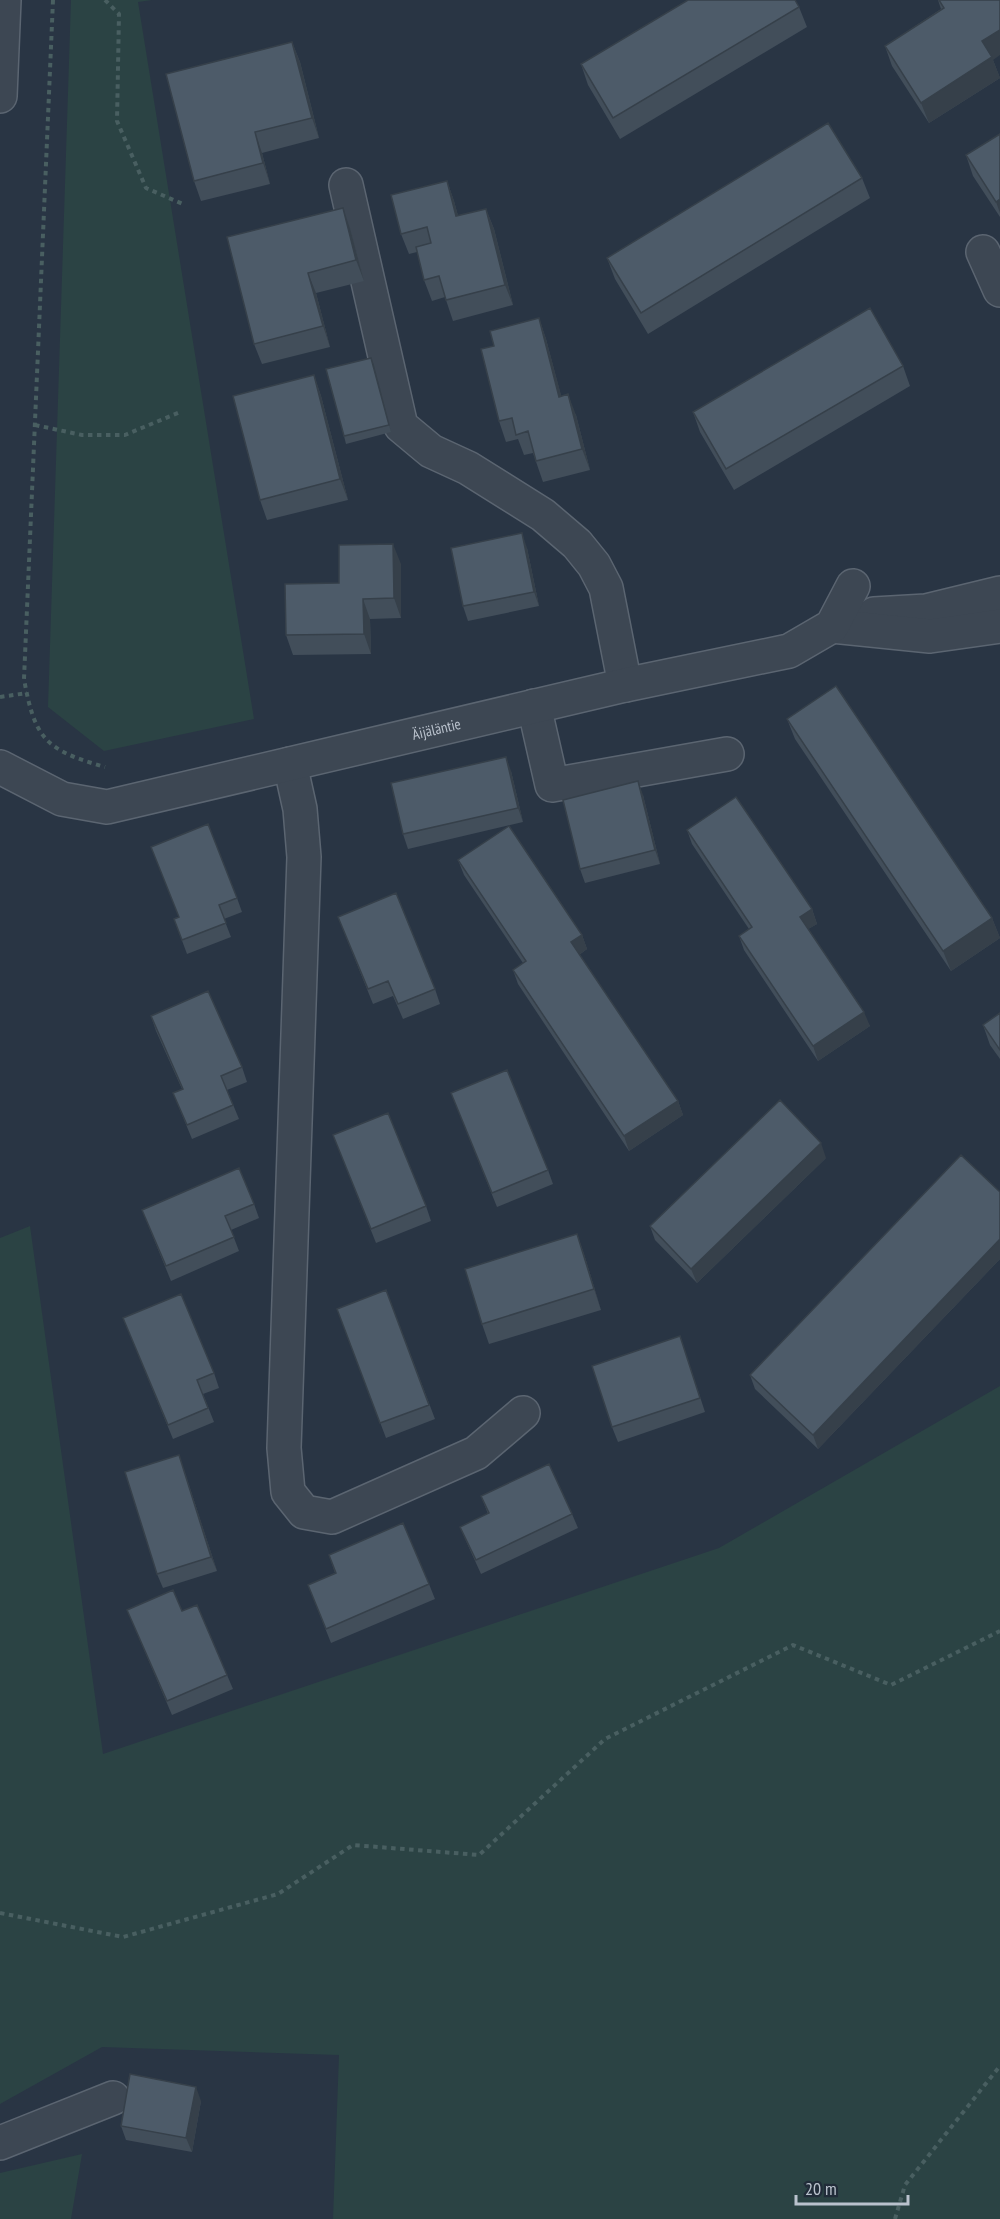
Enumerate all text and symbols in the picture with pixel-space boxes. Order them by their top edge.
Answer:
street label: Äijäläntie [410,714,463,744]
scale bar [796,2168,908,2206]
text: 20 m [805,2177,837,2200]

